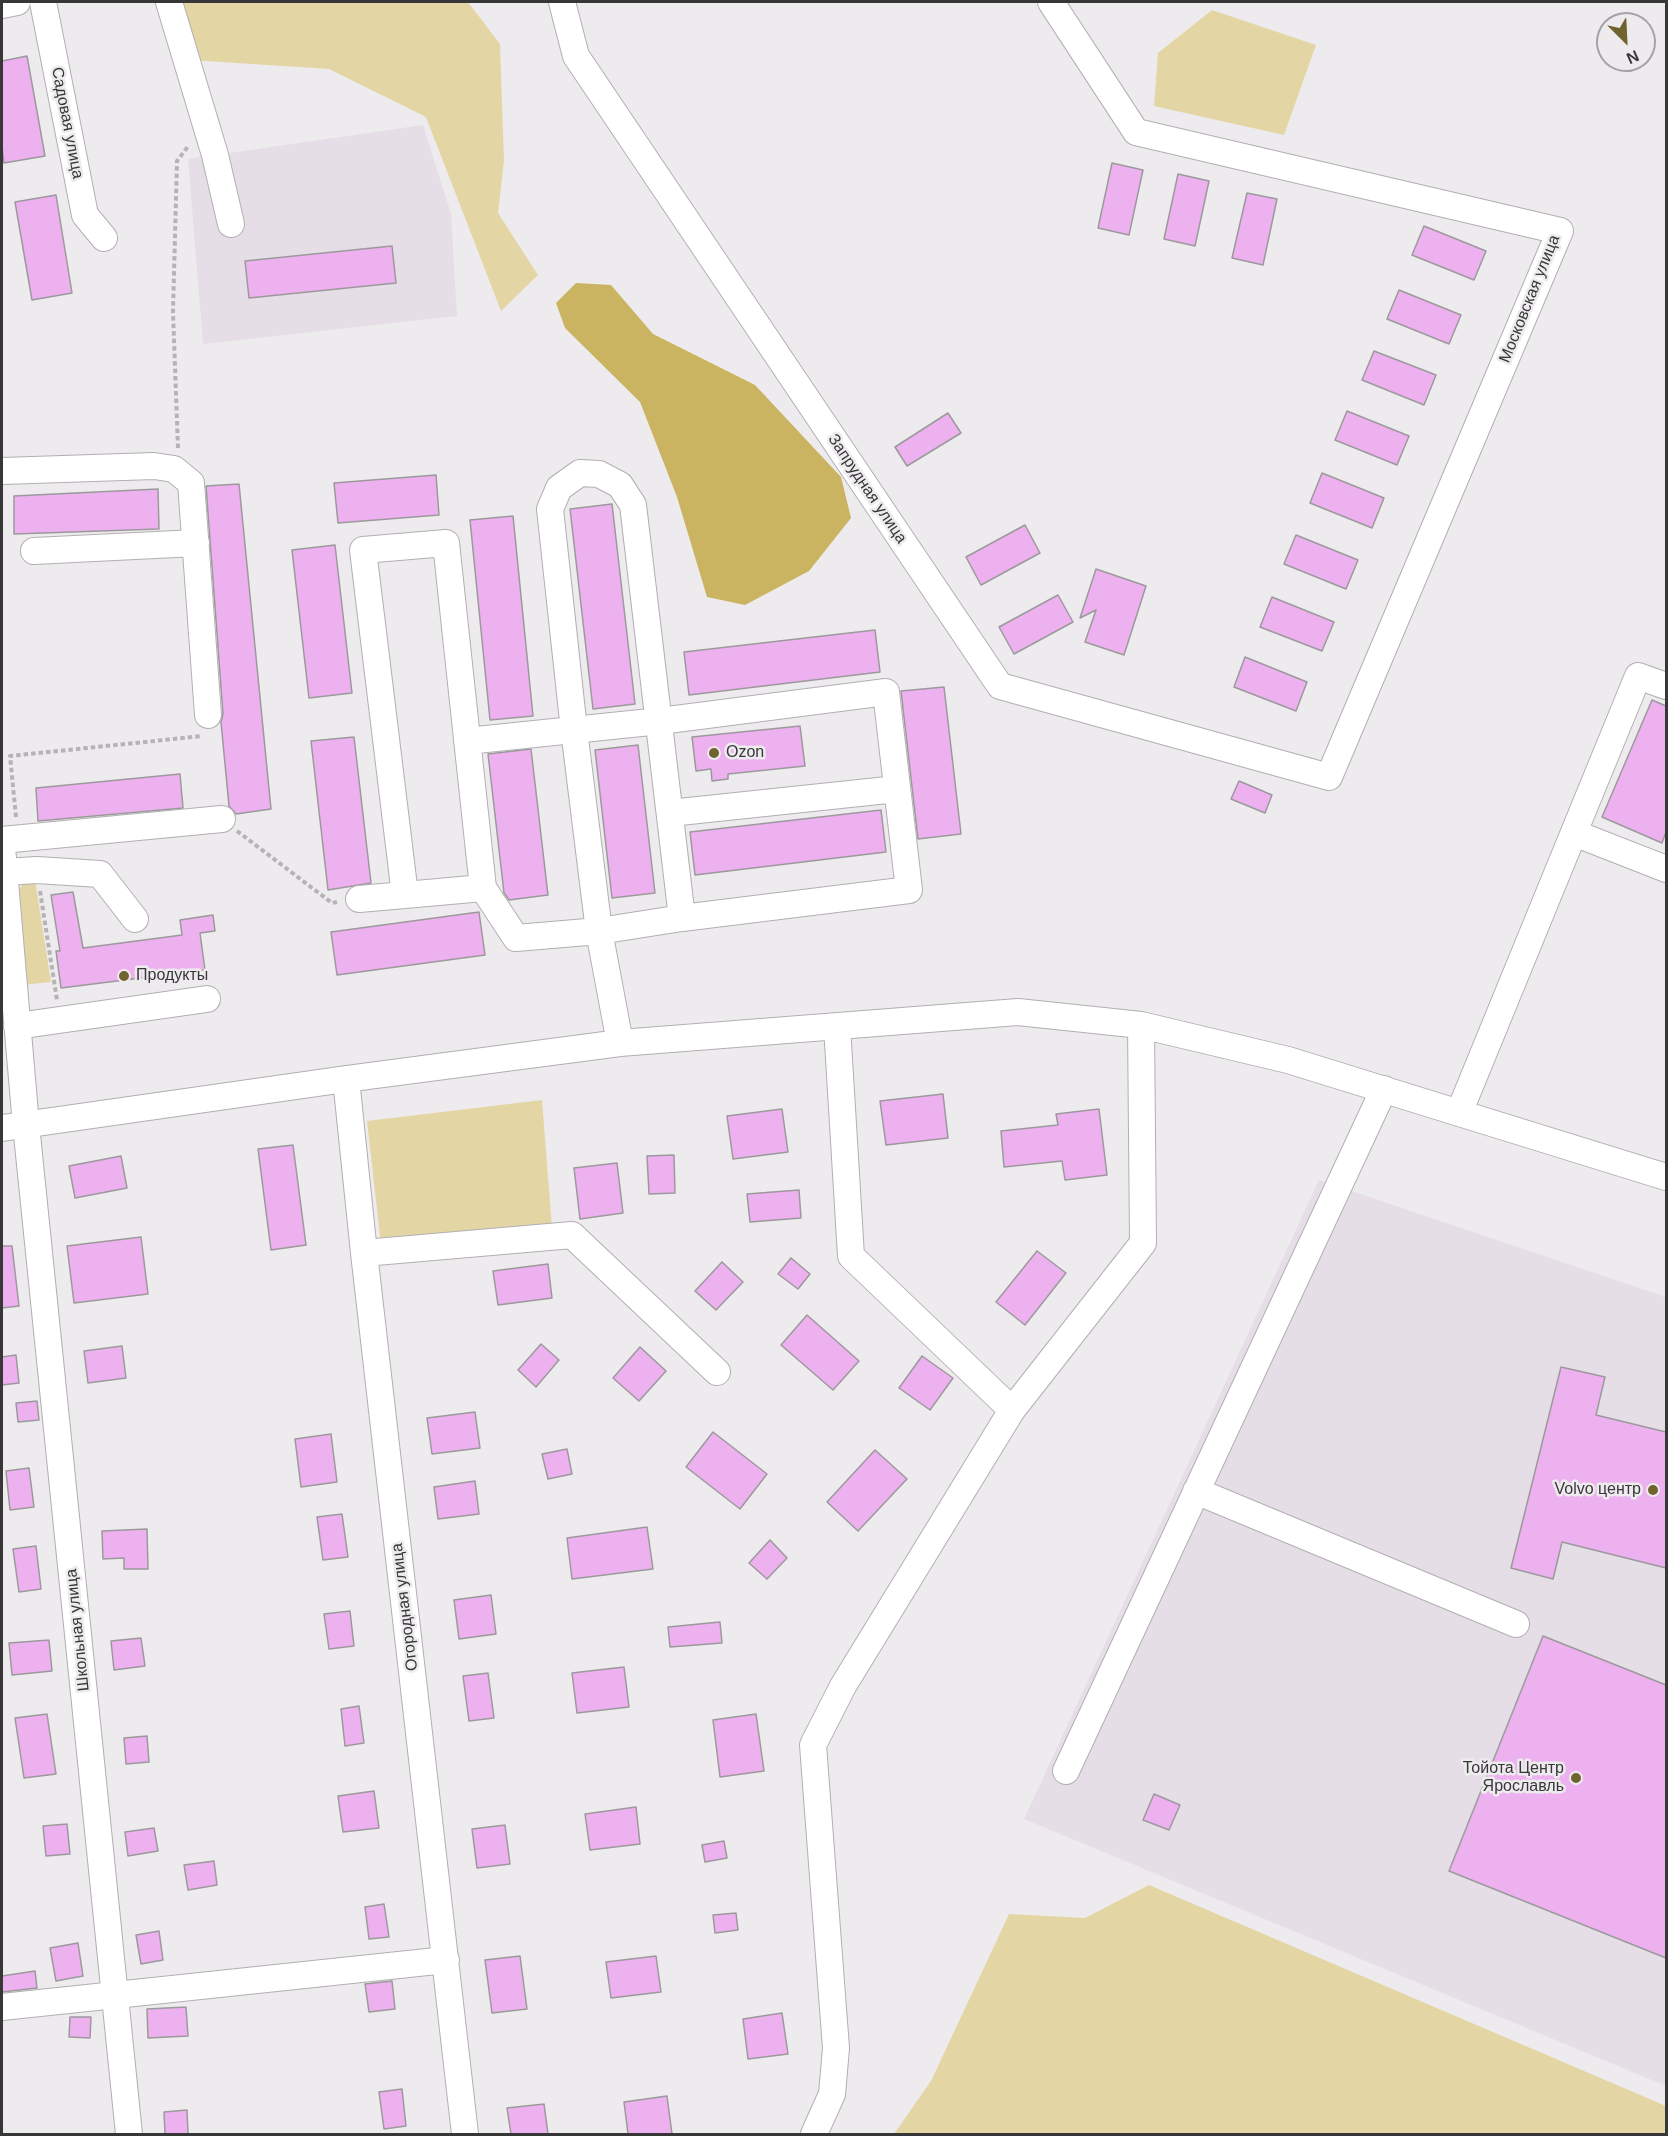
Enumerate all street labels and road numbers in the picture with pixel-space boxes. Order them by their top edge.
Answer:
street label: Садовая улица [47,66,87,180]
street label: Московская улица [1496,232,1564,366]
street label: Запрудная улица [823,431,911,547]
street label: Огородная улица [388,1542,422,1672]
street label: Школьная улица [62,1568,94,1692]

